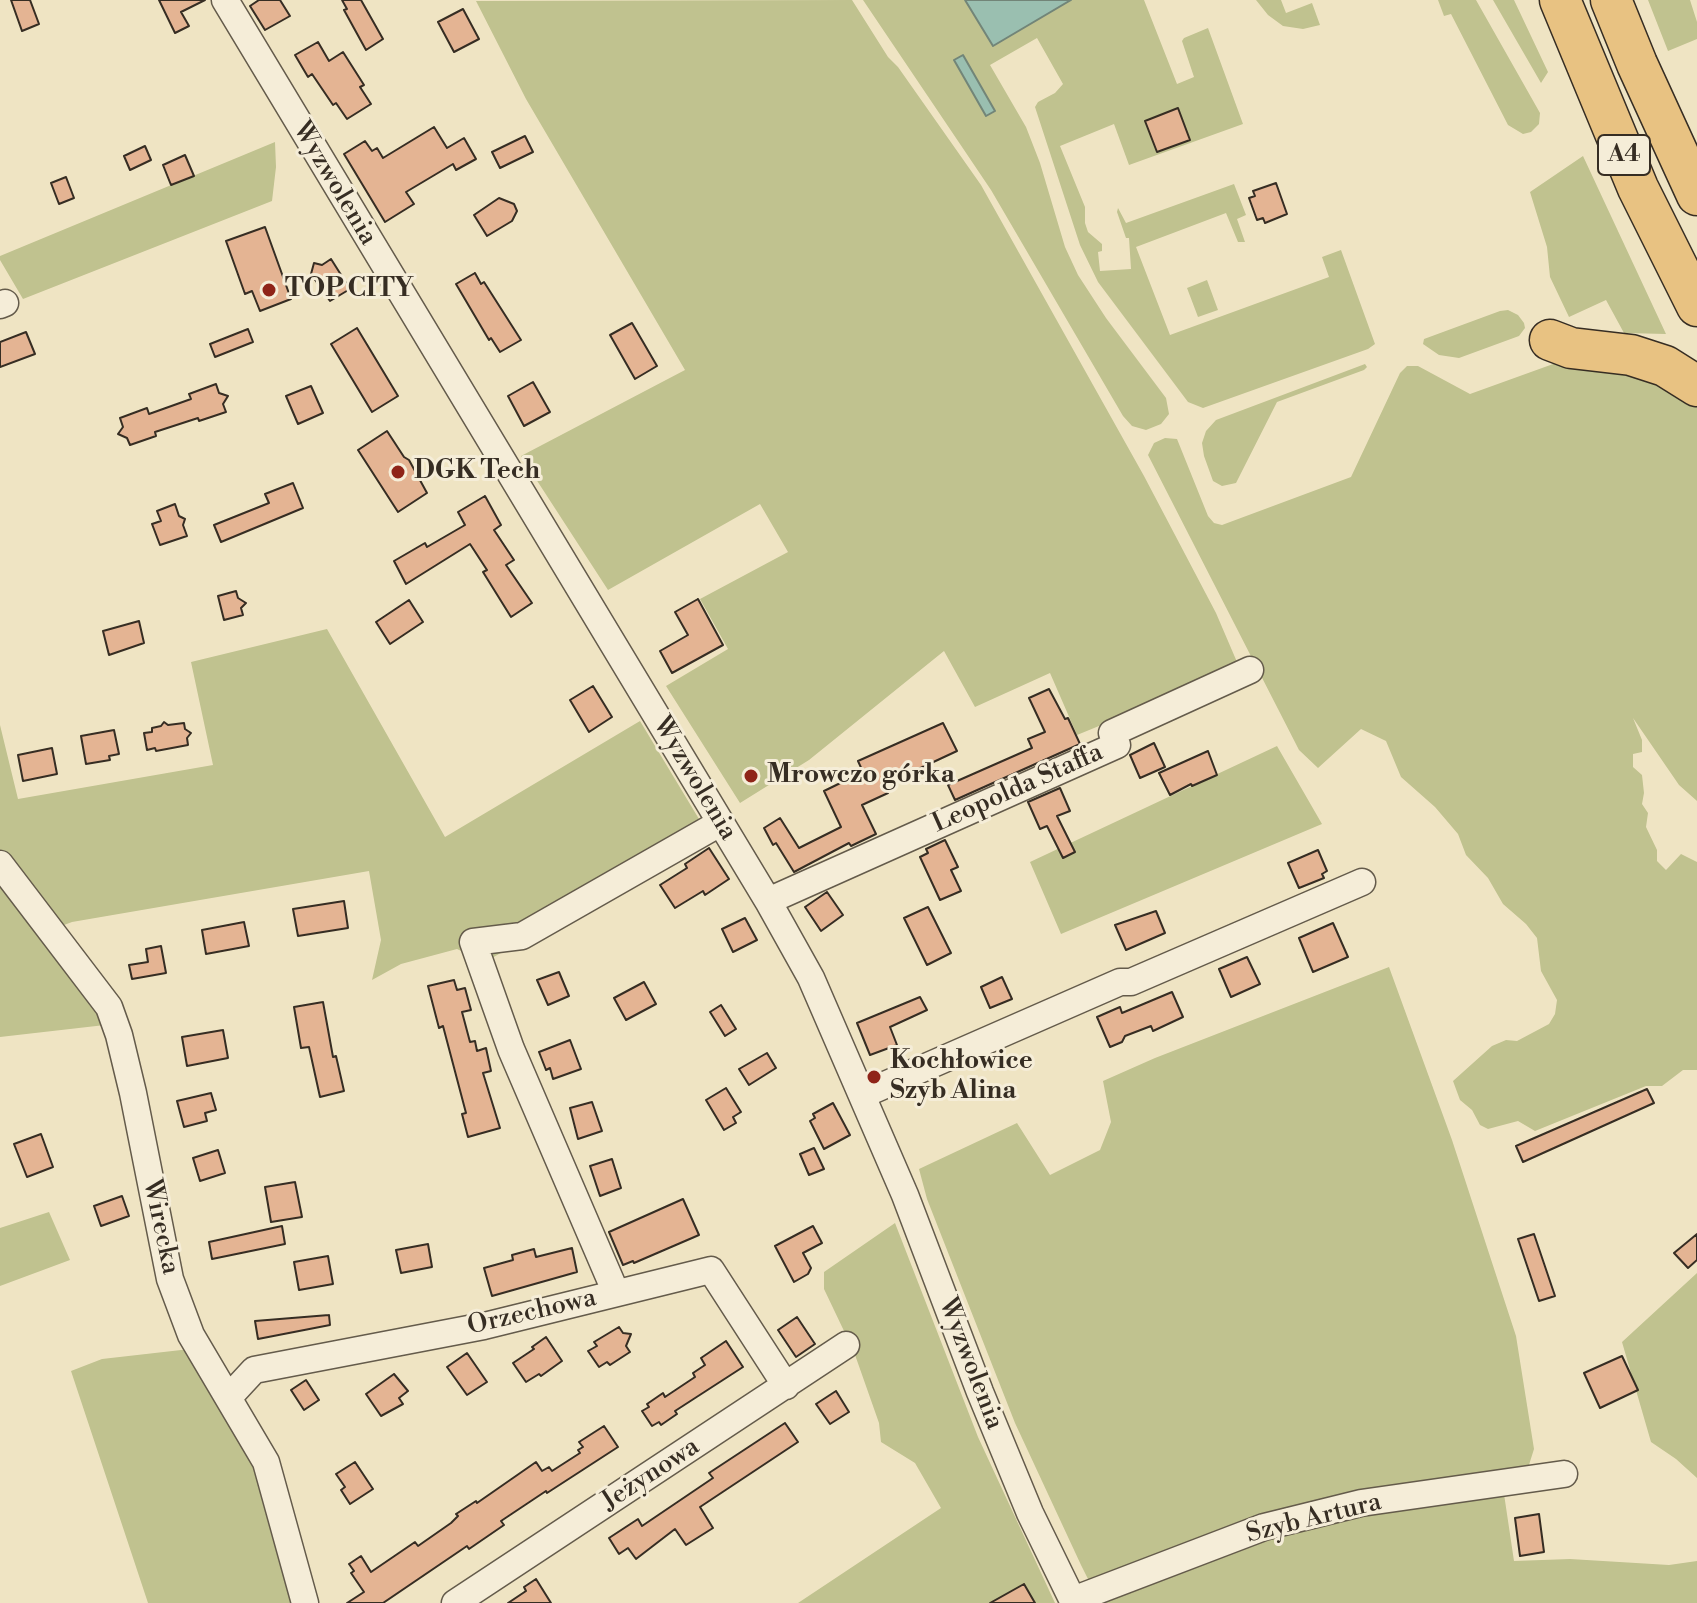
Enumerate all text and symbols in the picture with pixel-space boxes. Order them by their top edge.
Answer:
street label: Wyzwolenia [285,117,383,251]
road number: A4 [1598,135,1650,175]
place label: TOP CITY [285,274,414,306]
marker: TOP CITY [260,281,278,299]
place label: DGK Tech [414,456,540,488]
marker: DGK Tech [389,463,407,481]
street label: Wyzwolenia [645,712,743,846]
street label: Leopolda Staffa [928,737,1108,841]
place label: Mrowczo górka [767,760,955,792]
marker: Mrowczo górka [742,767,760,785]
place label: Kochłowice Szyb Alina [890,1046,1033,1108]
marker: Kochłowice Szyb Alina [865,1068,883,1086]
street label: Wirecka [135,1177,185,1277]
street label: Orzechowa [465,1283,599,1343]
street label: Wyzwolenia [931,1294,1009,1434]
street label: Jeżynowa [596,1432,706,1518]
street label: Szyb Artura [1243,1487,1385,1551]

